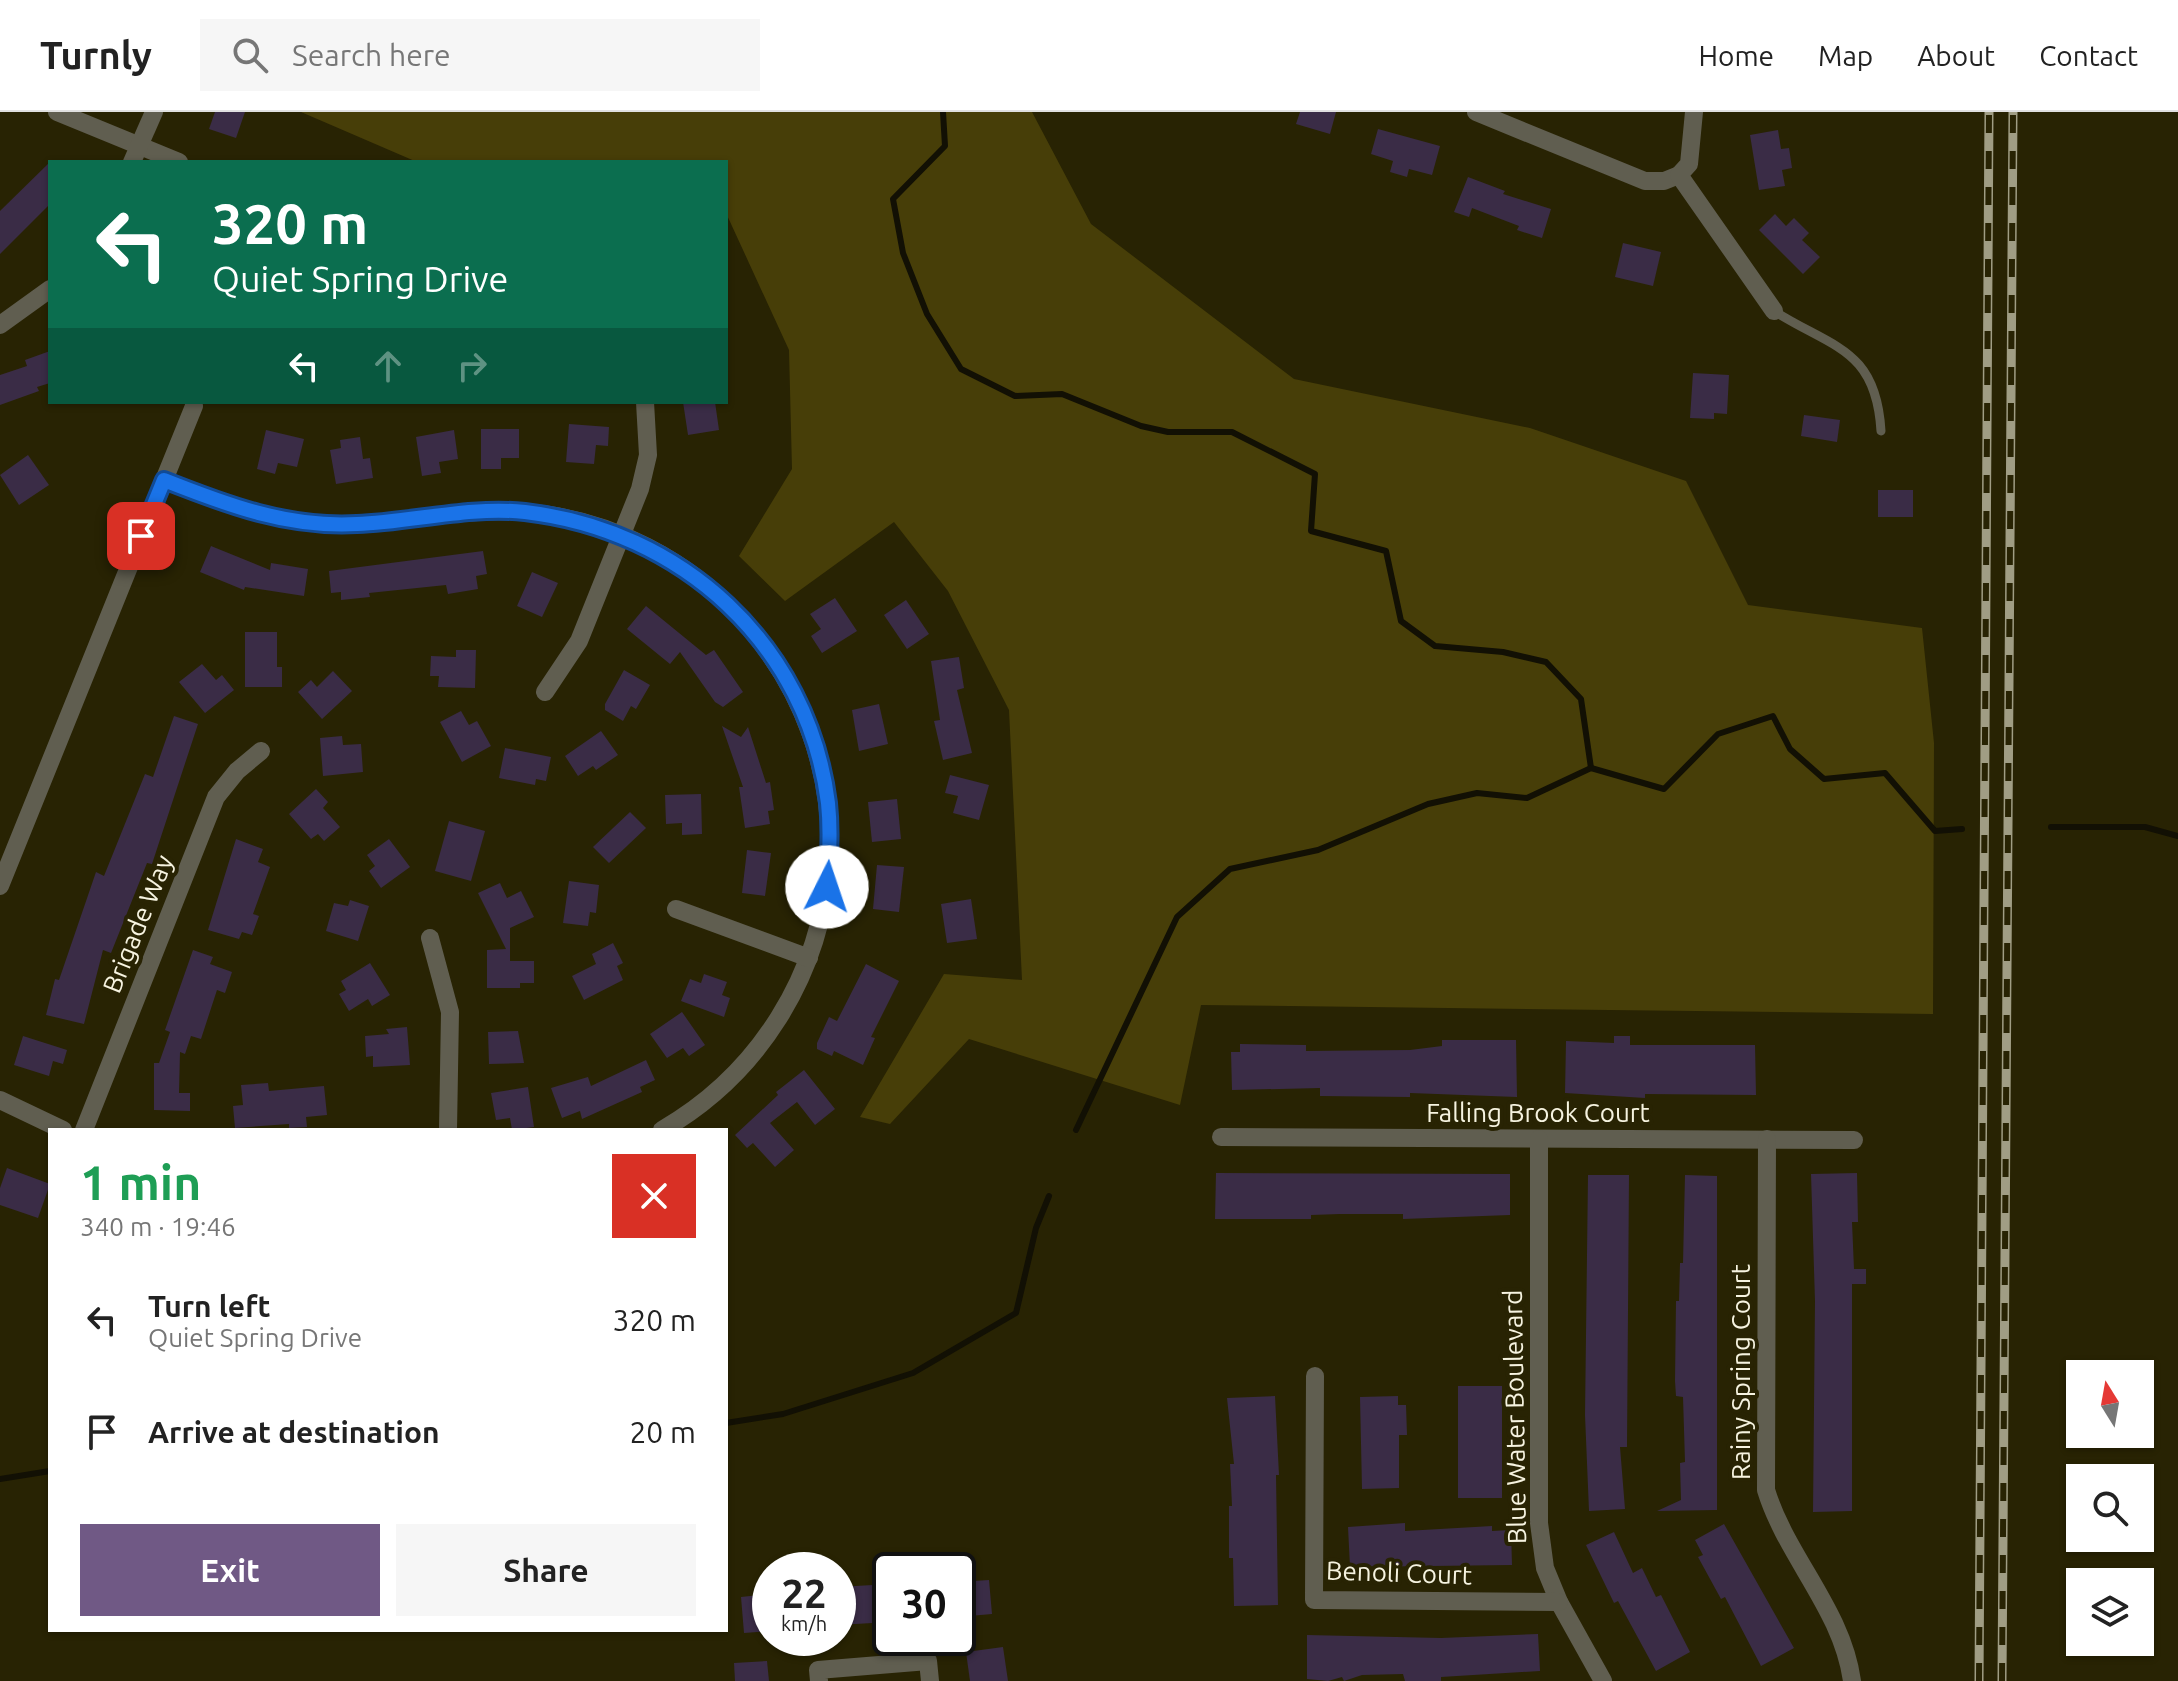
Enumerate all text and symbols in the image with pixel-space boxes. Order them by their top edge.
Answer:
search box [200,19,760,91]
icon: search [228,33,272,77]
text: Turnly [40,34,152,76]
text: Search here [292,38,451,72]
text: Home [1699,40,1774,71]
text: Map [1818,40,1873,71]
text: About [1917,40,1995,71]
text: Contact [2039,40,2138,71]
icon: left [80,192,184,296]
text: 320 m [212,192,368,255]
text: Quiet Spring Drive [212,258,508,299]
icon: left [282,344,326,388]
icon: ahead [366,344,410,388]
icon: right [450,344,494,388]
pin [107,502,175,570]
icon: arrive [119,514,163,558]
position arrow [785,845,869,929]
street label: Brigade Way [97,851,178,997]
street label: Falling Brook Court [1426,1098,1650,1127]
button: close [612,1154,696,1238]
text: 1 min [80,1155,201,1209]
text: 340 m · 19:46 [80,1212,236,1241]
street label: Rainy Spring Court [1726,1264,1755,1480]
text: Turn left [148,1289,270,1323]
street label: Blue Water Boulevard [1498,1290,1531,1544]
icon: left [80,1298,124,1342]
text: 320 m [612,1303,696,1337]
text: Quiet Spring Drive [148,1323,362,1352]
north arrow [2066,1360,2154,1448]
map controls [2066,1360,2154,1656]
icon: arrive [80,1410,124,1454]
text: Arrive at destination [148,1415,440,1449]
text: 20 m [629,1415,696,1449]
button: search [2066,1464,2154,1552]
button: Exit [80,1524,380,1616]
button: Share [396,1524,696,1616]
speed limit sign: 30 [872,1552,976,1656]
street label: Benoli Court [1326,1555,1473,1590]
button: layers [2066,1568,2154,1656]
text: 22 [781,1571,827,1616]
text: km/h [781,1612,827,1635]

